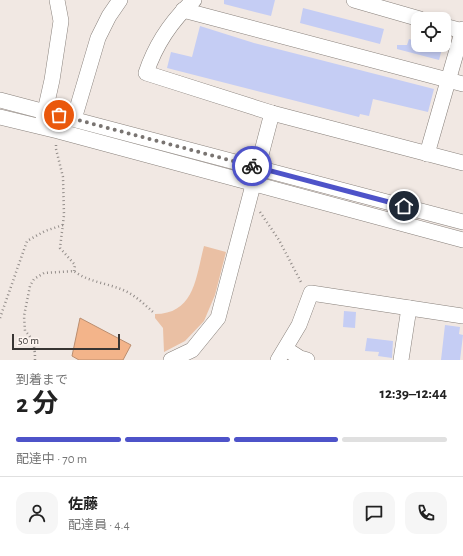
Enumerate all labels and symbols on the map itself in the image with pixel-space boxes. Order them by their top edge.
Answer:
pin [42,98,76,132]
courier [232,146,272,186]
pin [387,189,421,223]
scale bar [12,332,120,351]

